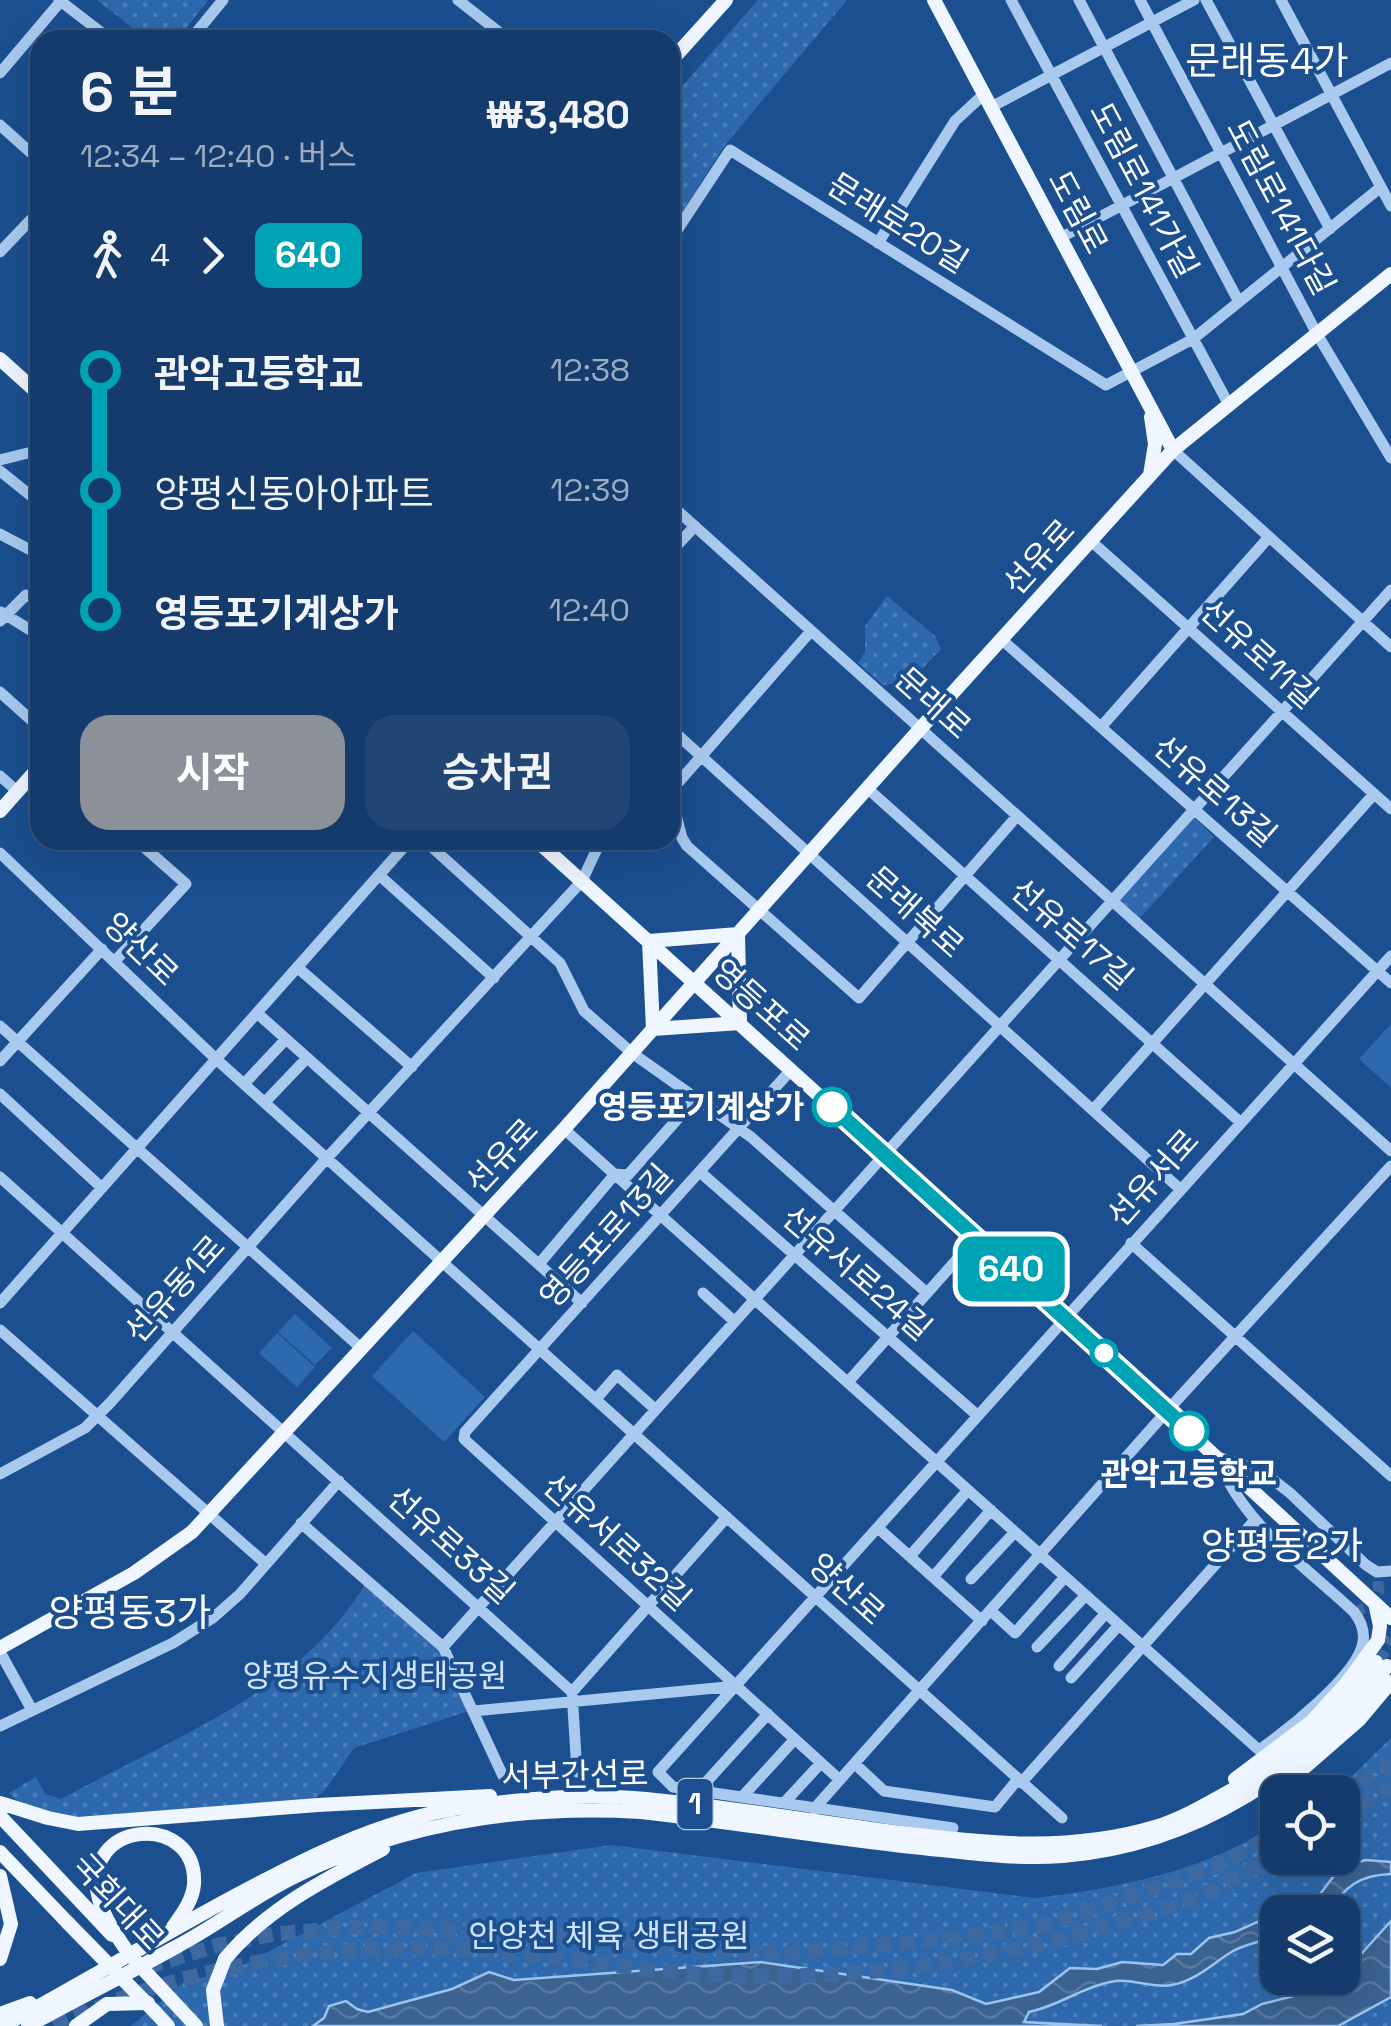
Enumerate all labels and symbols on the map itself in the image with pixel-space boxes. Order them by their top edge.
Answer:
district label: 문래동4가 [1185,37,1349,85]
street label: 도림로141가길 [1081,95,1207,285]
street label: 도림로141다길 [1218,112,1344,302]
street label: 문래로20길 [821,164,975,282]
street label: 도림로 [1040,164,1116,260]
street label: 선유로 [995,511,1083,603]
street label: 선유로11길 [1192,591,1326,717]
street label: 문래로 [887,659,979,747]
street label: 선유로13길 [1145,727,1285,855]
street label: 문래북로 [858,858,972,966]
street label: 선유로17길 [1003,870,1141,998]
street label: 양산로 [95,904,187,994]
street label: 영등포로 [704,951,818,1059]
place label: 영등포기계상가 [598,1087,805,1127]
marker: 영등포기계상가 [813,1088,851,1126]
street label: 선유로 [457,1110,547,1202]
street label: 선유서로 [1099,1121,1207,1235]
street label: 영등포로13길 [531,1156,681,1316]
street label: 선유서로24길 [774,1197,940,1349]
street label: 선유동1로 [116,1227,234,1351]
line badge: 640 [954,1236,1068,1302]
unlabelled marker [1091,1340,1117,1366]
marker: 관악고등학교 [1170,1412,1208,1450]
place label: 관악고등학교 [1101,1454,1277,1494]
street label: 선유서로32길 [535,1465,699,1619]
street label: 선유로33길 [379,1478,523,1612]
district label: 양평동2가 [1201,1522,1363,1570]
street label: 양산로 [801,1545,893,1633]
district label: 양평동3가 [49,1589,211,1637]
park label: 양평유수지생태공원 [243,1656,507,1696]
street label: 서부간선로 [501,1754,649,1796]
road number: 1 [678,1779,712,1829]
street label: 국회대로 [63,1845,173,1959]
park label: 안양천 체육 생태공원 [468,1916,750,1956]

